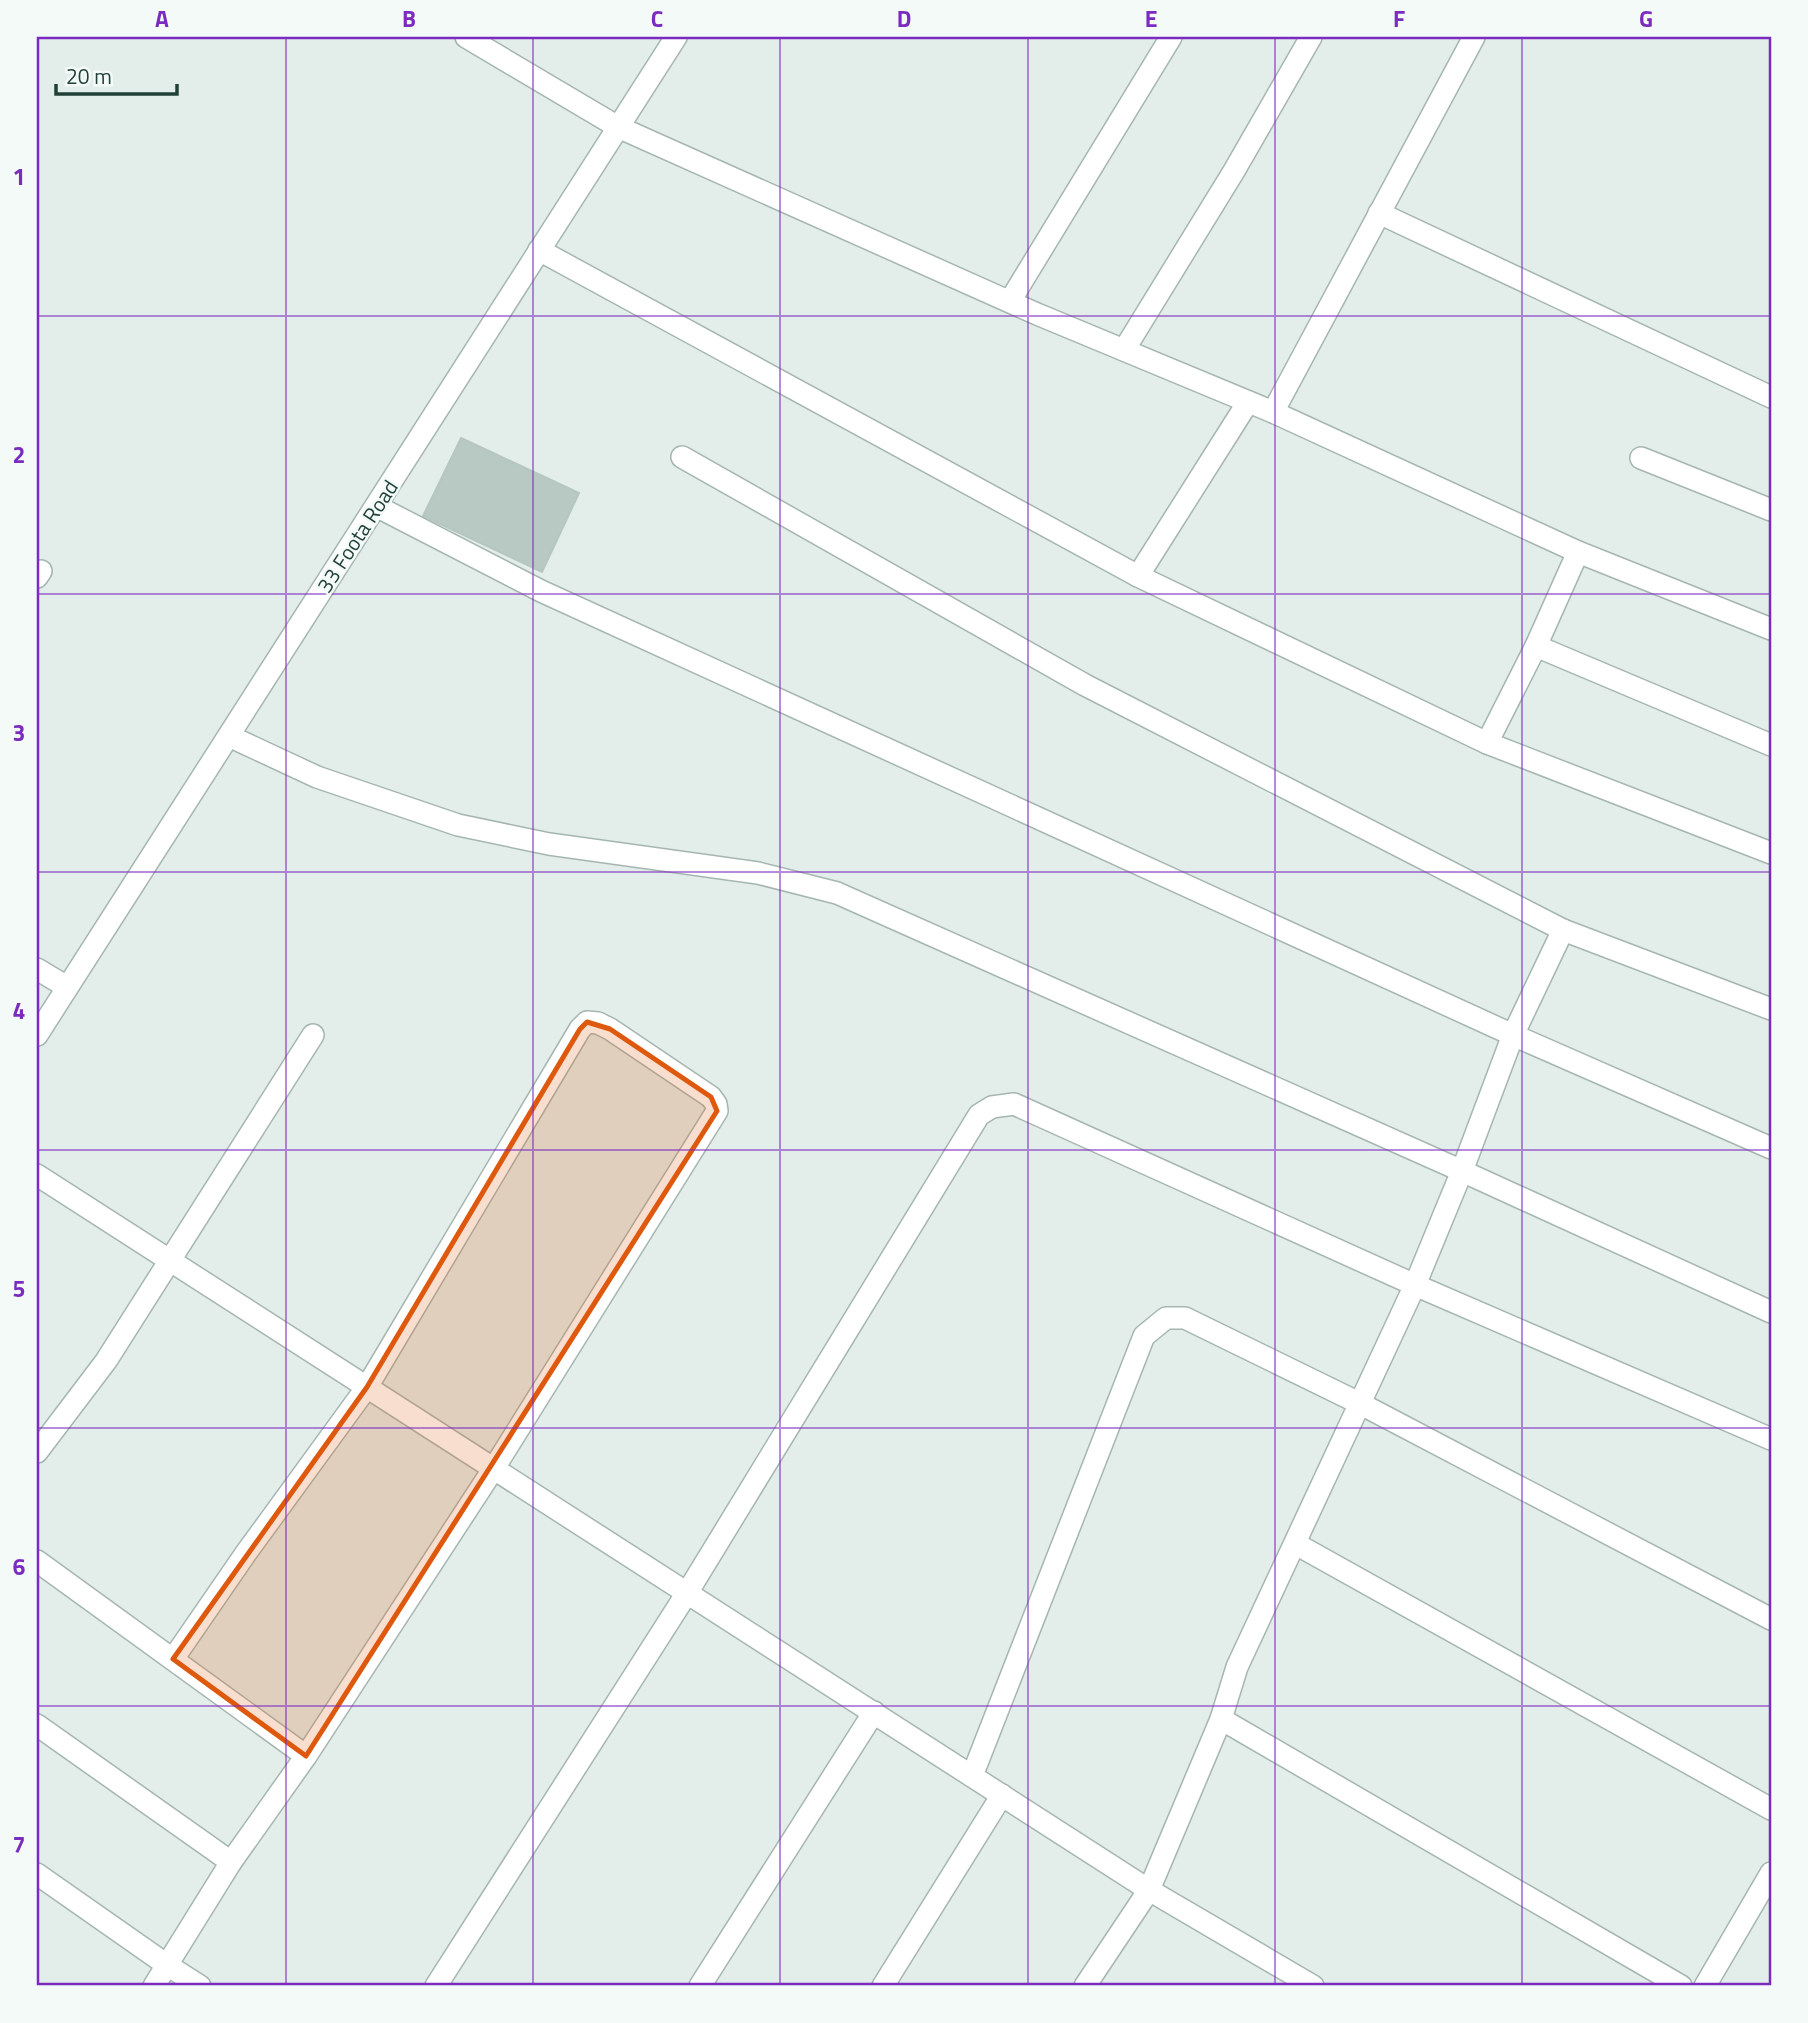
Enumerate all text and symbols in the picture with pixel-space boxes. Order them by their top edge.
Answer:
text: A [155,1,169,36]
text: B [402,1,416,36]
text: C [651,1,663,36]
text: D [897,1,911,36]
text: E [1145,1,1157,36]
text: F [1393,1,1405,36]
text: G [1639,1,1653,36]
scale bar [56,52,177,96]
text: 20 m [66,60,112,92]
text: 1 [13,159,25,194]
text: 2 [13,437,25,472]
street label: 33 Foota Road [308,473,406,599]
text: 3 [13,715,25,750]
text: 4 [13,993,25,1028]
text: 5 [13,1271,25,1306]
text: 6 [13,1549,26,1584]
text: 7 [13,1827,25,1862]

